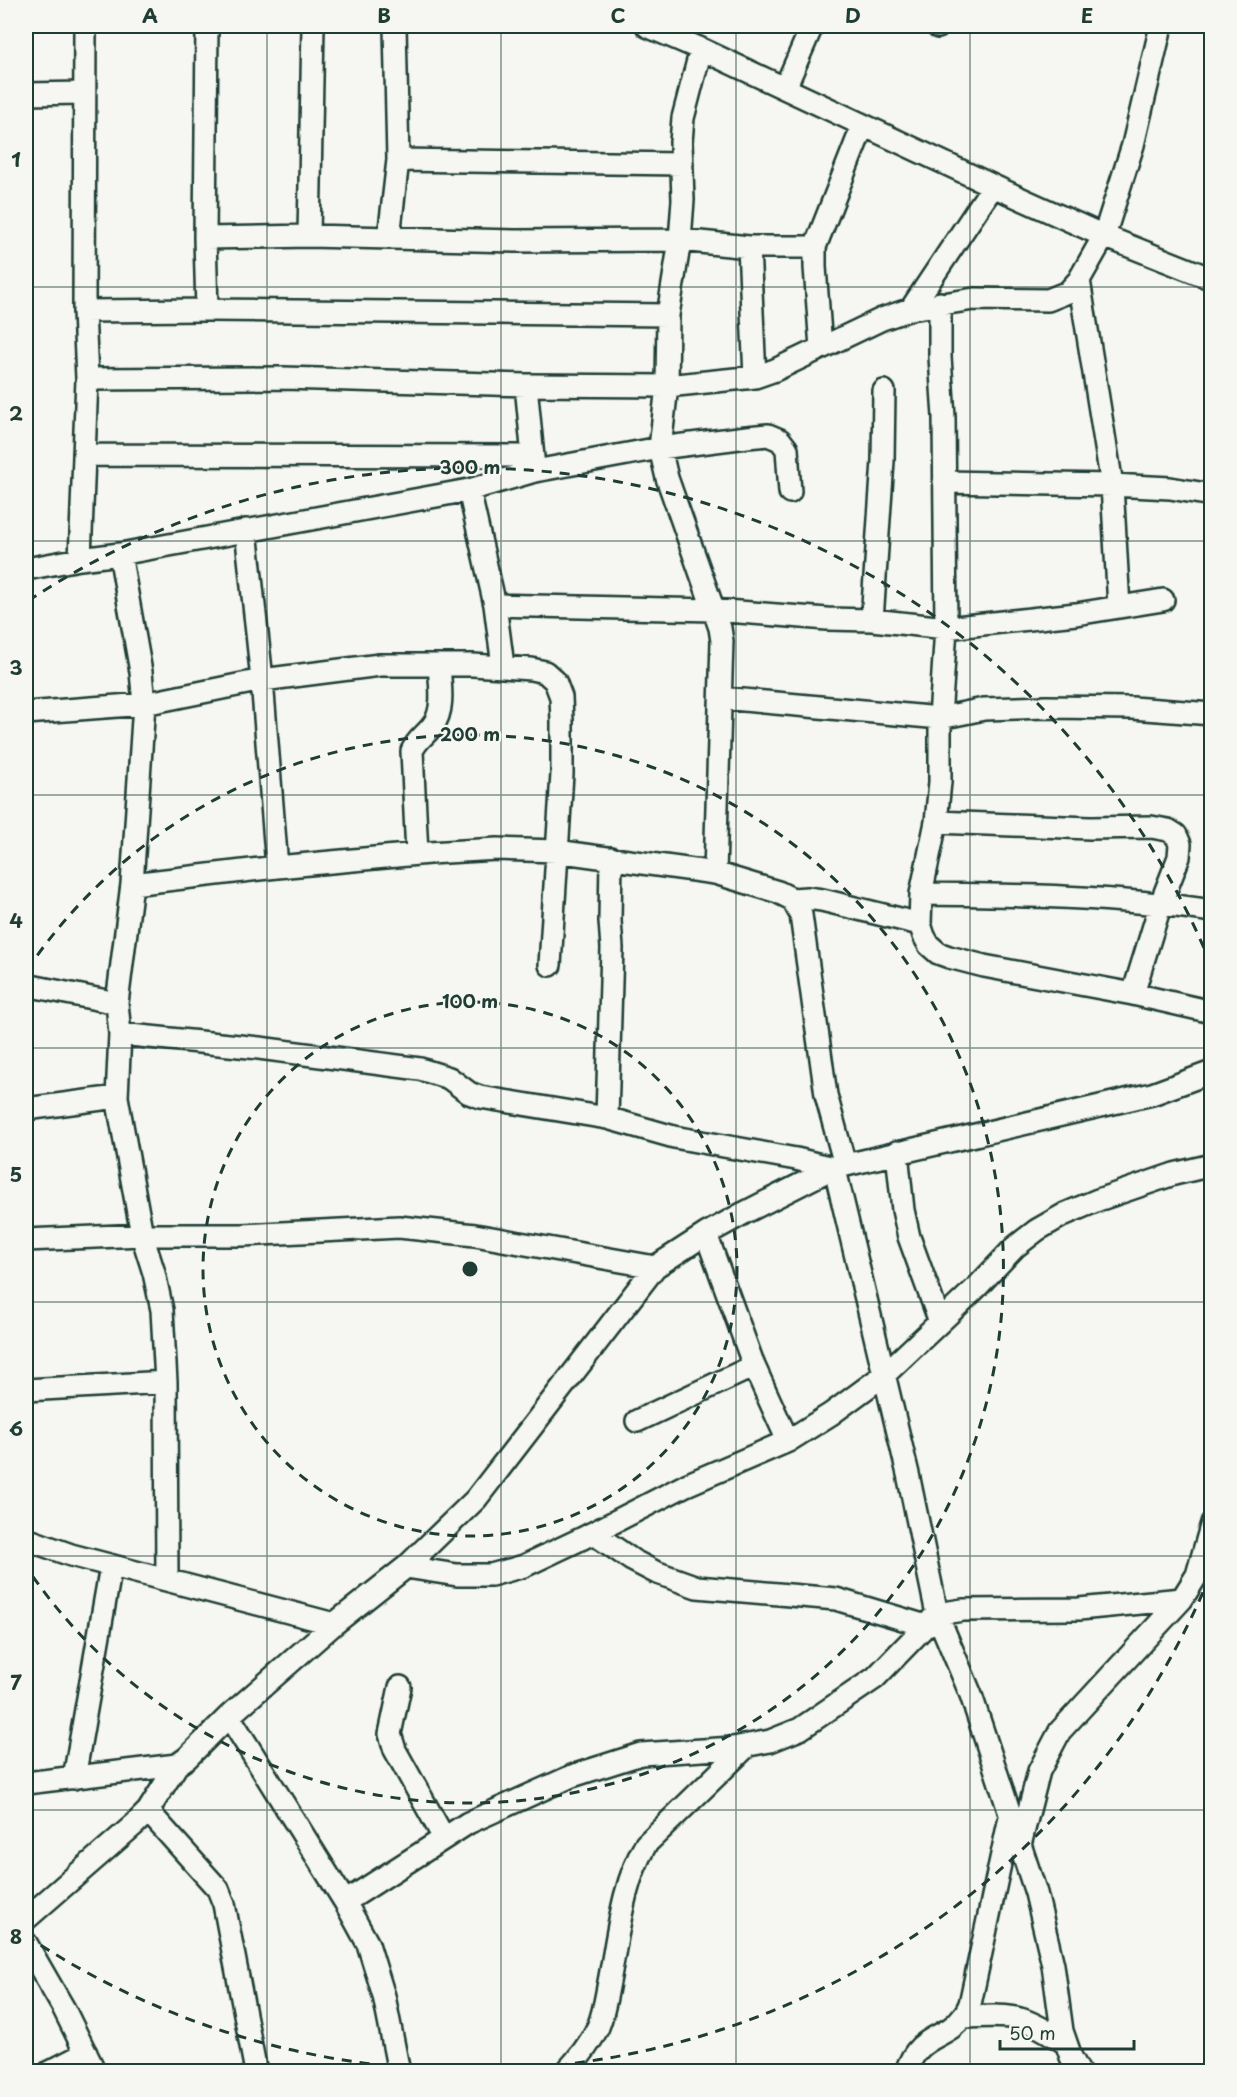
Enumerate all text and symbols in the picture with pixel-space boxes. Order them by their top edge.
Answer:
text: A [142,0,158,30]
text: B [377,0,391,30]
text: C [610,0,626,30]
text: D [845,0,861,30]
text: E [1081,0,1093,30]
text: 1 [11,144,21,174]
text: 2 [9,398,23,428]
text: 300 m [440,453,500,480]
text: 3 [9,652,23,682]
text: 200 m [440,720,500,747]
text: 4 [9,905,23,935]
text: 100 m [442,987,498,1014]
text: 5 [10,1159,22,1189]
centre of rings [460,1259,480,1279]
text: 6 [9,1413,23,1443]
text: 7 [10,1667,22,1697]
text: 8 [10,1921,22,1951]
scale bar [1000,2013,1134,2051]
text: 50 m [1009,2019,1056,2046]

